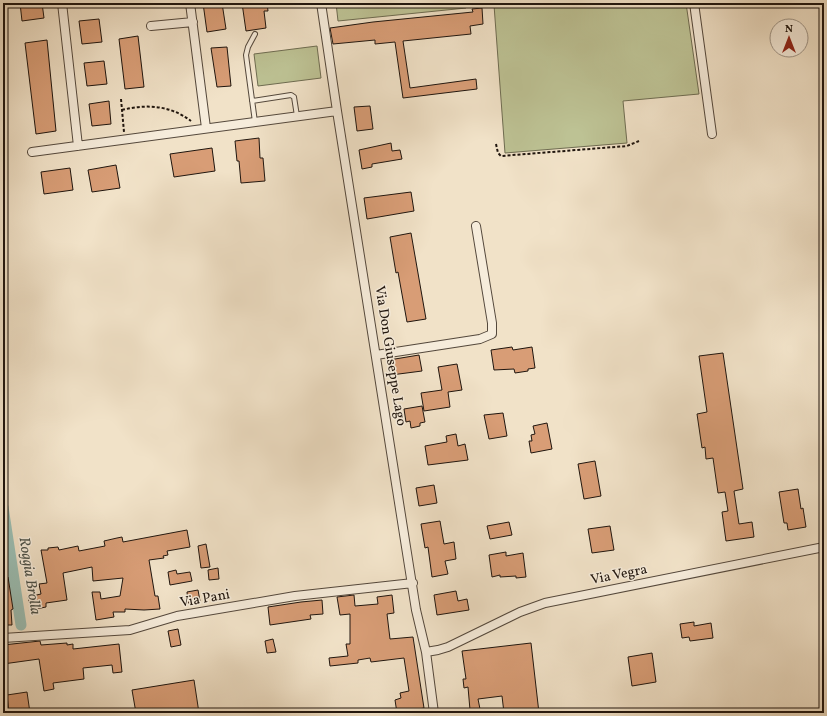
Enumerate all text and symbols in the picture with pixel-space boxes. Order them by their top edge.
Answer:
north arrow [769,18,809,58]
text: N [785,22,793,37]
street label: Via Don Giuseppe Lago [370,285,410,427]
water label: Roggia Brolla [12,536,46,616]
street label: Via Vegra [589,560,649,590]
street label: Via Pani [178,585,232,613]

